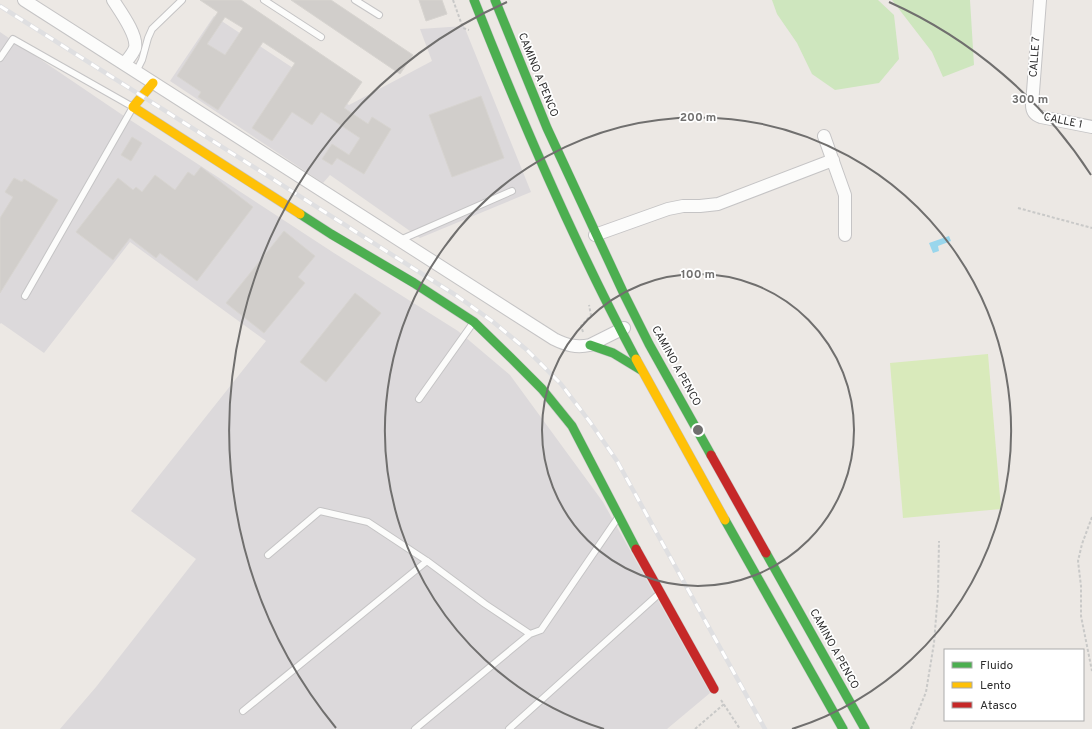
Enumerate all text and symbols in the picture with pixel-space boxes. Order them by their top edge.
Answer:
street label: CAMINO A PENCO [515,31,561,119]
street label: CALLE 7 [1027,36,1043,78]
text: 300 m [1012,92,1048,108]
text: 200 m [680,110,716,126]
street label: CALLE 1 [1042,110,1084,132]
text: 100 m [681,267,715,283]
street label: CAMINO A PENCO [648,323,704,409]
centre of rings [691,423,705,437]
street label: CAMINO A PENCO [806,606,862,692]
legend [944,649,1084,721]
text: Fluido [980,658,1013,674]
text: Lento [980,678,1011,694]
text: Atasco [980,698,1017,714]

